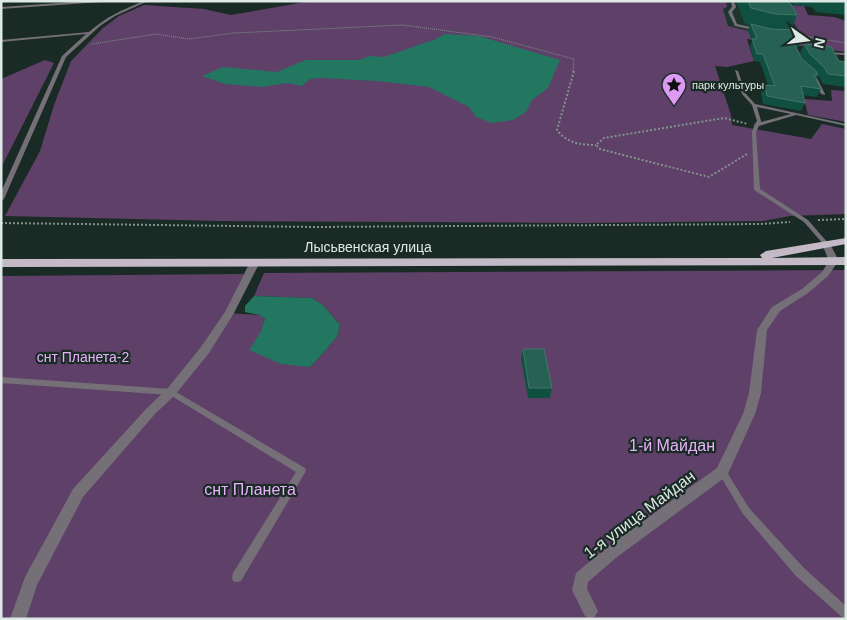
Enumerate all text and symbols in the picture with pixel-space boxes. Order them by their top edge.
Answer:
north arrow [782,15,832,65]
text: N [811,36,829,50]
place icon: парк культуры [661,72,687,106]
place label: парк культуры [692,79,764,91]
street label: Лысьвенская улица [304,239,432,255]
park label: снт Планета-2 [37,349,130,365]
park label: 1-й Майдан [629,437,715,454]
street label: 1-я улица Майдан [581,467,698,562]
park label: снт Планета [204,481,296,498]

